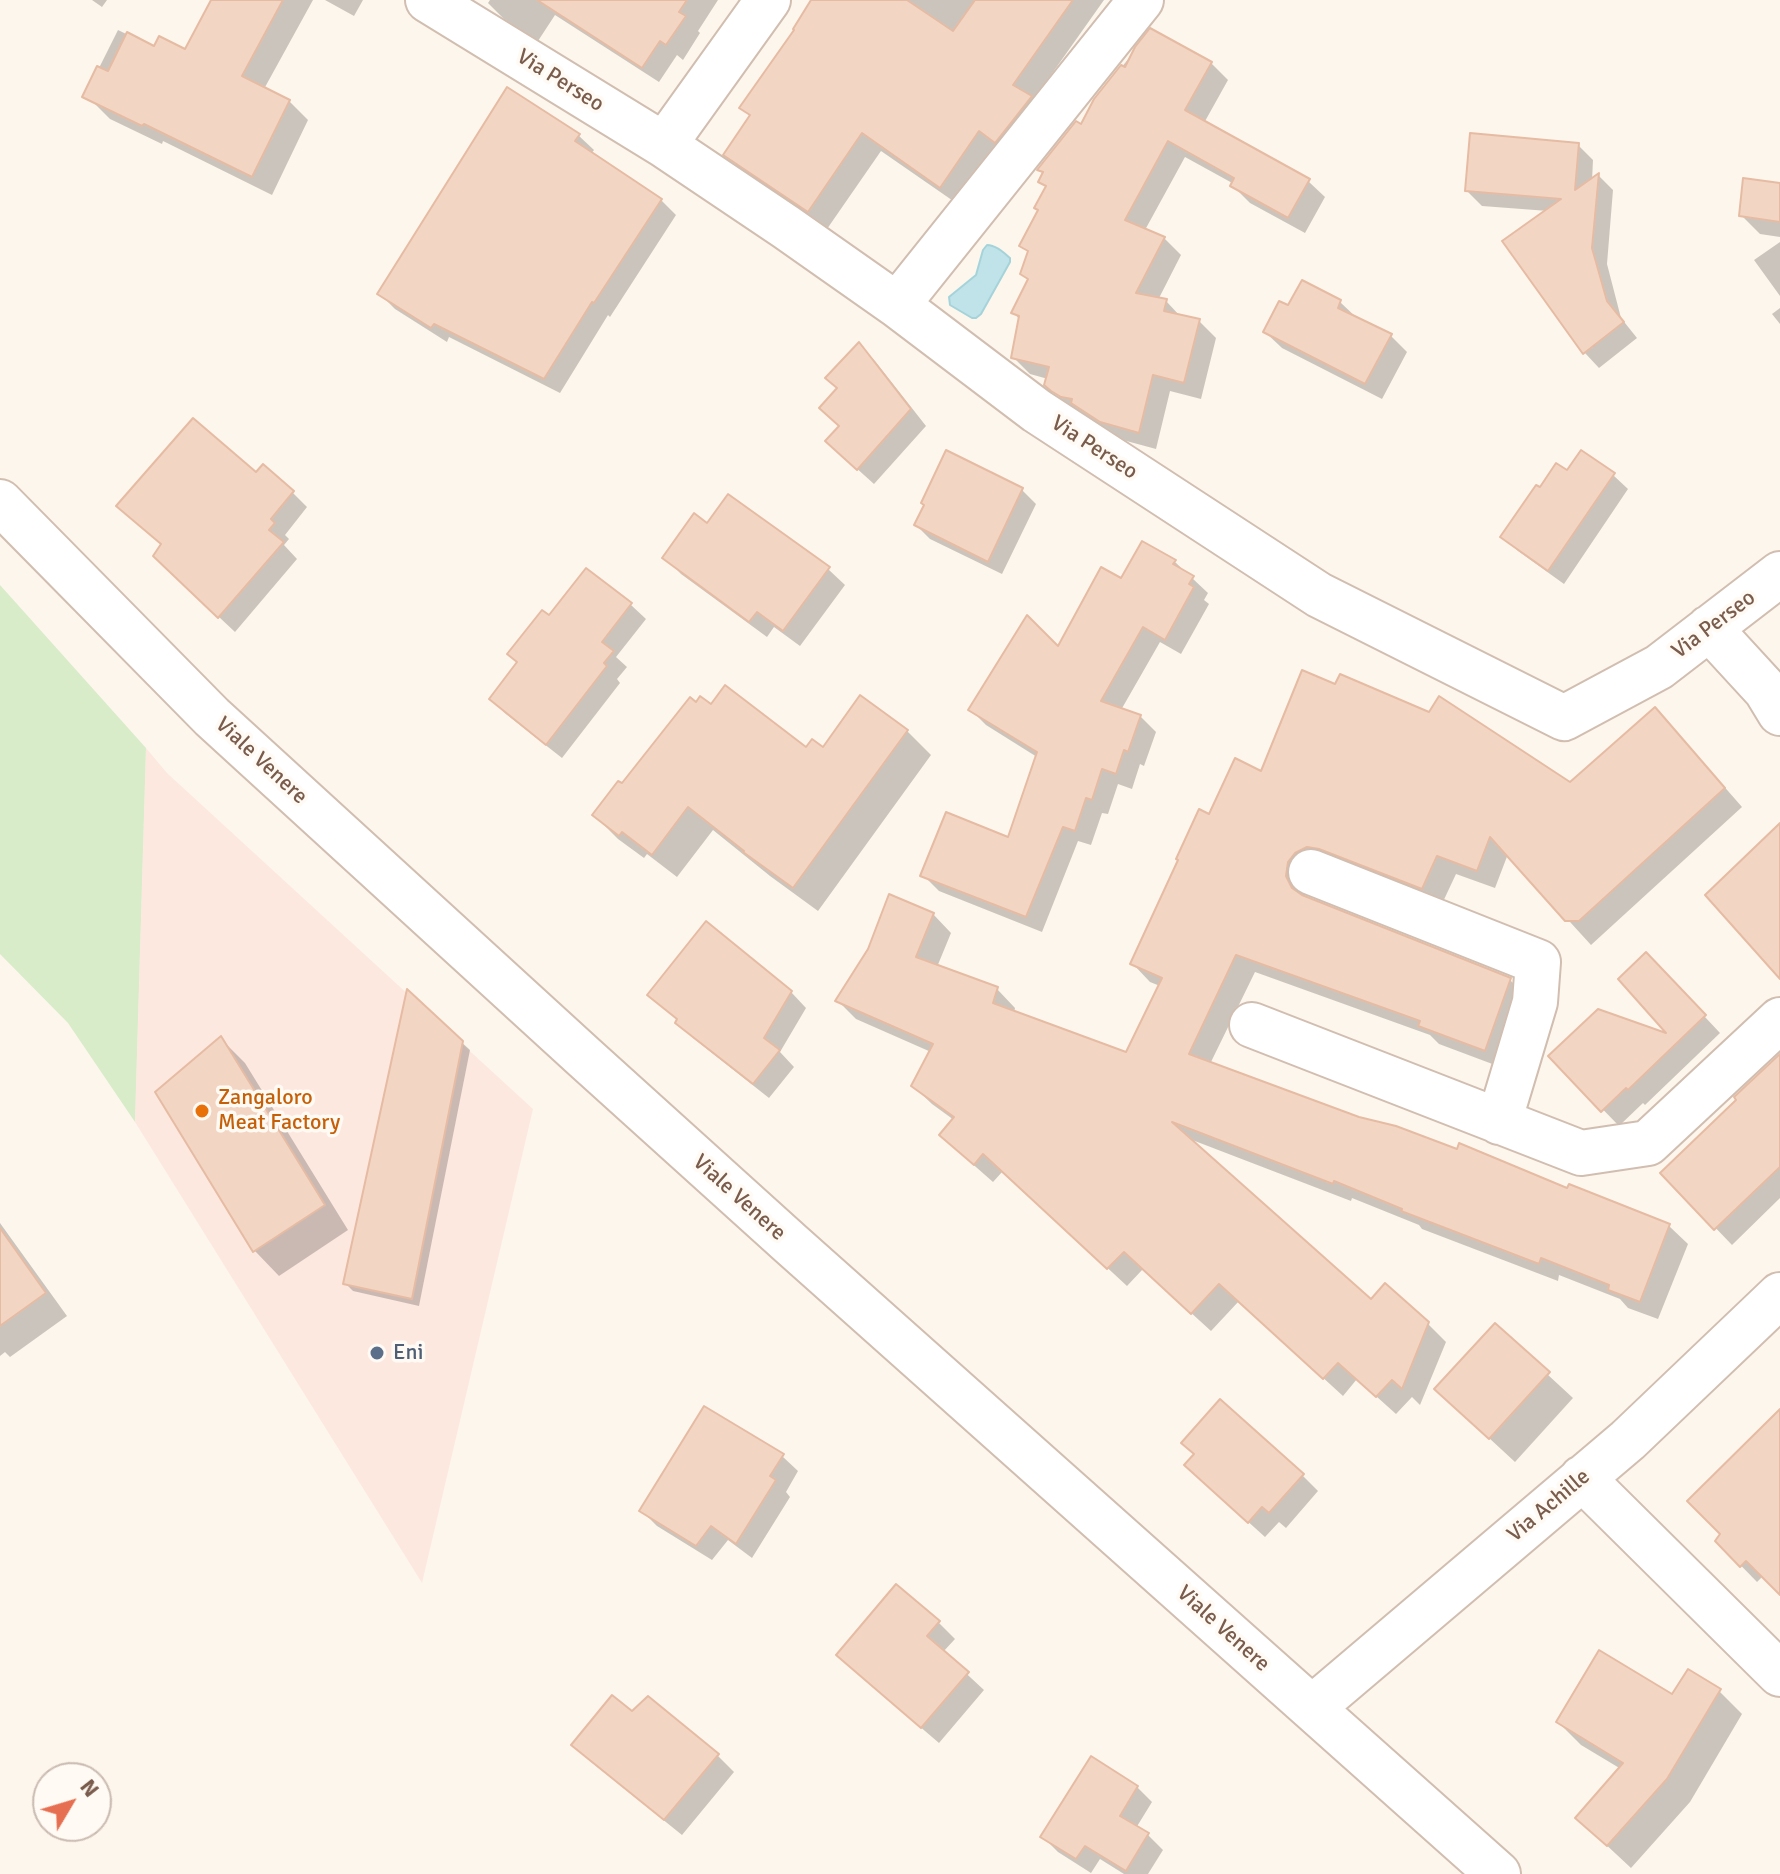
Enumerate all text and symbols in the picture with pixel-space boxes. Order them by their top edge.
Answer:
street label: Via Perseo [512,44,608,118]
street label: Via Perseo [1046,410,1142,486]
street label: Via Perseo [1667,585,1761,665]
street label: Viale Venere [210,712,312,810]
place label: Zangaloro Meat Factory [218,1085,340,1136]
marker: Zangaloro Meat Factory [193,1102,211,1120]
street label: Viale Venere [687,1149,791,1247]
place label: Eni [393,1340,423,1366]
marker: Eni [368,1344,386,1362]
street label: Via Achille [1502,1464,1596,1548]
street label: Viale Venere [1171,1580,1275,1678]
north arrow [32,1762,112,1842]
text: N [74,1774,105,1802]

